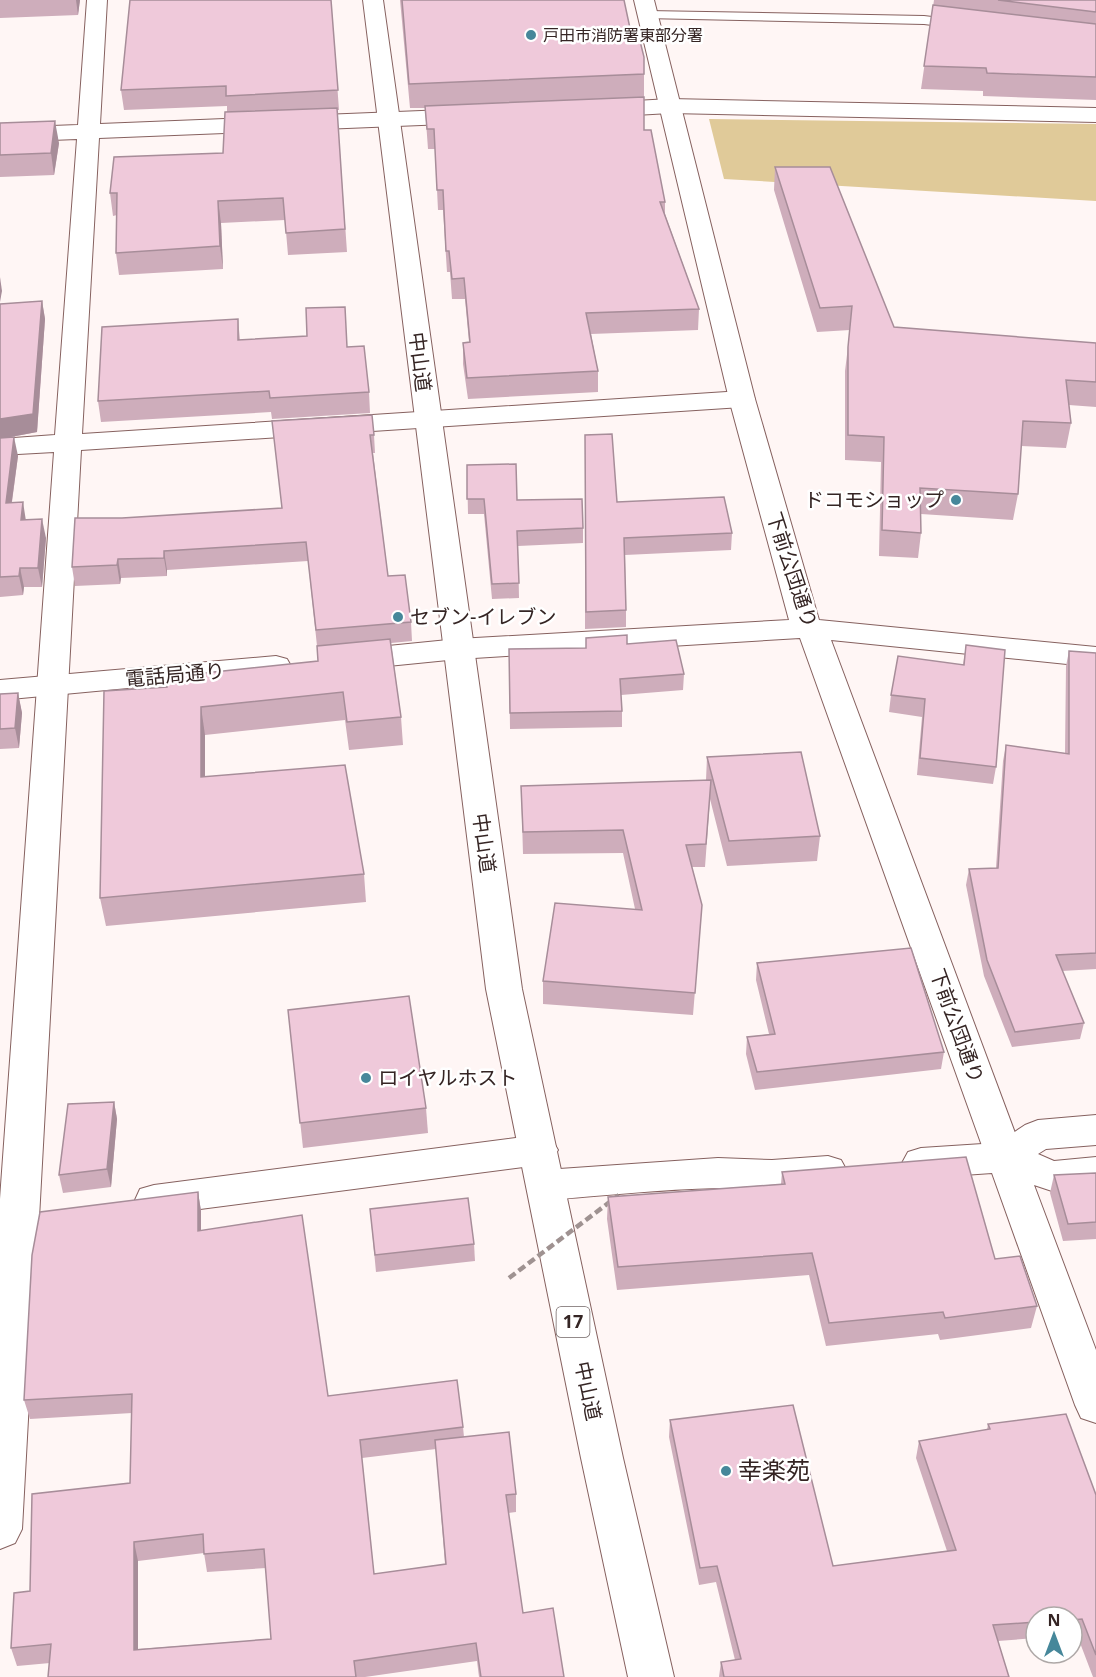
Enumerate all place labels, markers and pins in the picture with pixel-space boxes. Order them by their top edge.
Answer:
place label: 戸田市消防署東部分署 [543,24,703,46]
marker: 戸田市消防署東部分署 [524,28,538,42]
place label: ドコモショップ [804,486,944,513]
marker: ドコモショップ [949,493,963,507]
place label: セブン-イレブン [410,603,556,630]
marker: セブン-イレブン [391,610,405,624]
place label: ロイヤルホスト [378,1064,517,1091]
marker: ロイヤルホスト [359,1071,373,1085]
place label: 幸楽苑 [738,1453,810,1486]
marker: 幸楽苑 [719,1464,733,1478]

